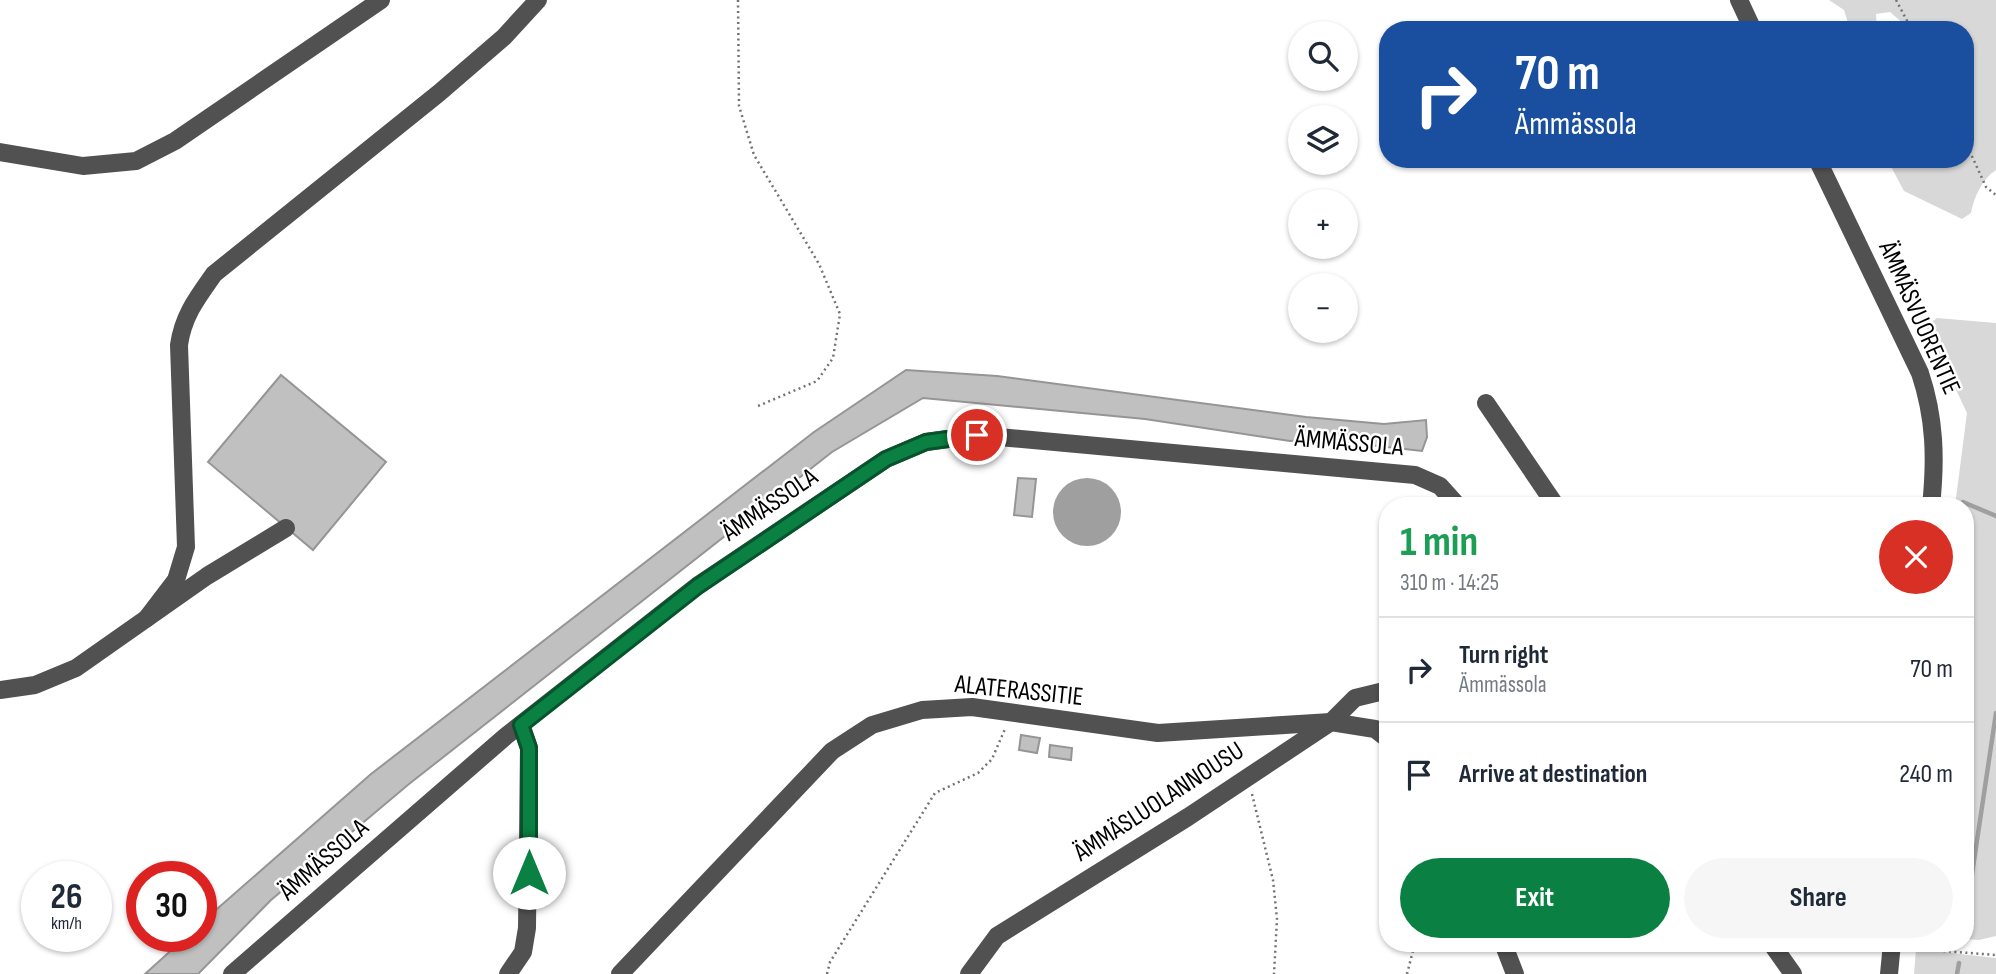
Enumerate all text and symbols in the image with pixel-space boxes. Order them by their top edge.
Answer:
map controls [1288,21,1358,343]
button: search [1288,21,1358,91]
text: 70 m [1515,45,1600,104]
icon: right [1400,49,1491,140]
button: layers [1288,105,1358,175]
text: Ämmässola [1515,105,1637,144]
button: + [1288,189,1358,259]
street label: ÄMMÄSVUORENTIE [1871,236,1967,399]
button: − [1288,273,1358,343]
pin [947,405,1007,465]
icon: arrive [958,416,996,454]
street label: ÄMMÄSSOLA [1292,423,1405,463]
street label: ÄMMÄSSOLA [715,461,824,549]
text: 1 min [1400,517,1478,568]
button: close [1879,520,1953,594]
text: 310 m · 14:25 [1400,569,1499,597]
text: Turn right [1459,640,1548,671]
icon: right [1400,651,1438,689]
text: 70 m [1910,654,1953,685]
street label: ALATERASSITIE [952,669,1085,713]
text: Ämmässola [1459,671,1547,699]
street label: ÄMMÄSLUOLANNOUSU [1067,736,1250,869]
icon: arrive [1400,756,1438,794]
text: Arrive at destination [1459,759,1647,790]
text: 240 m [1899,759,1953,790]
street label: ÄMMÄSSOLA [272,812,376,908]
position arrow [492,836,566,910]
button: Exit [1400,858,1670,938]
button: Share [1684,858,1953,938]
speed limit sign: 30 [126,861,217,952]
text: 26 [51,876,82,919]
text: km/h [51,913,82,934]

